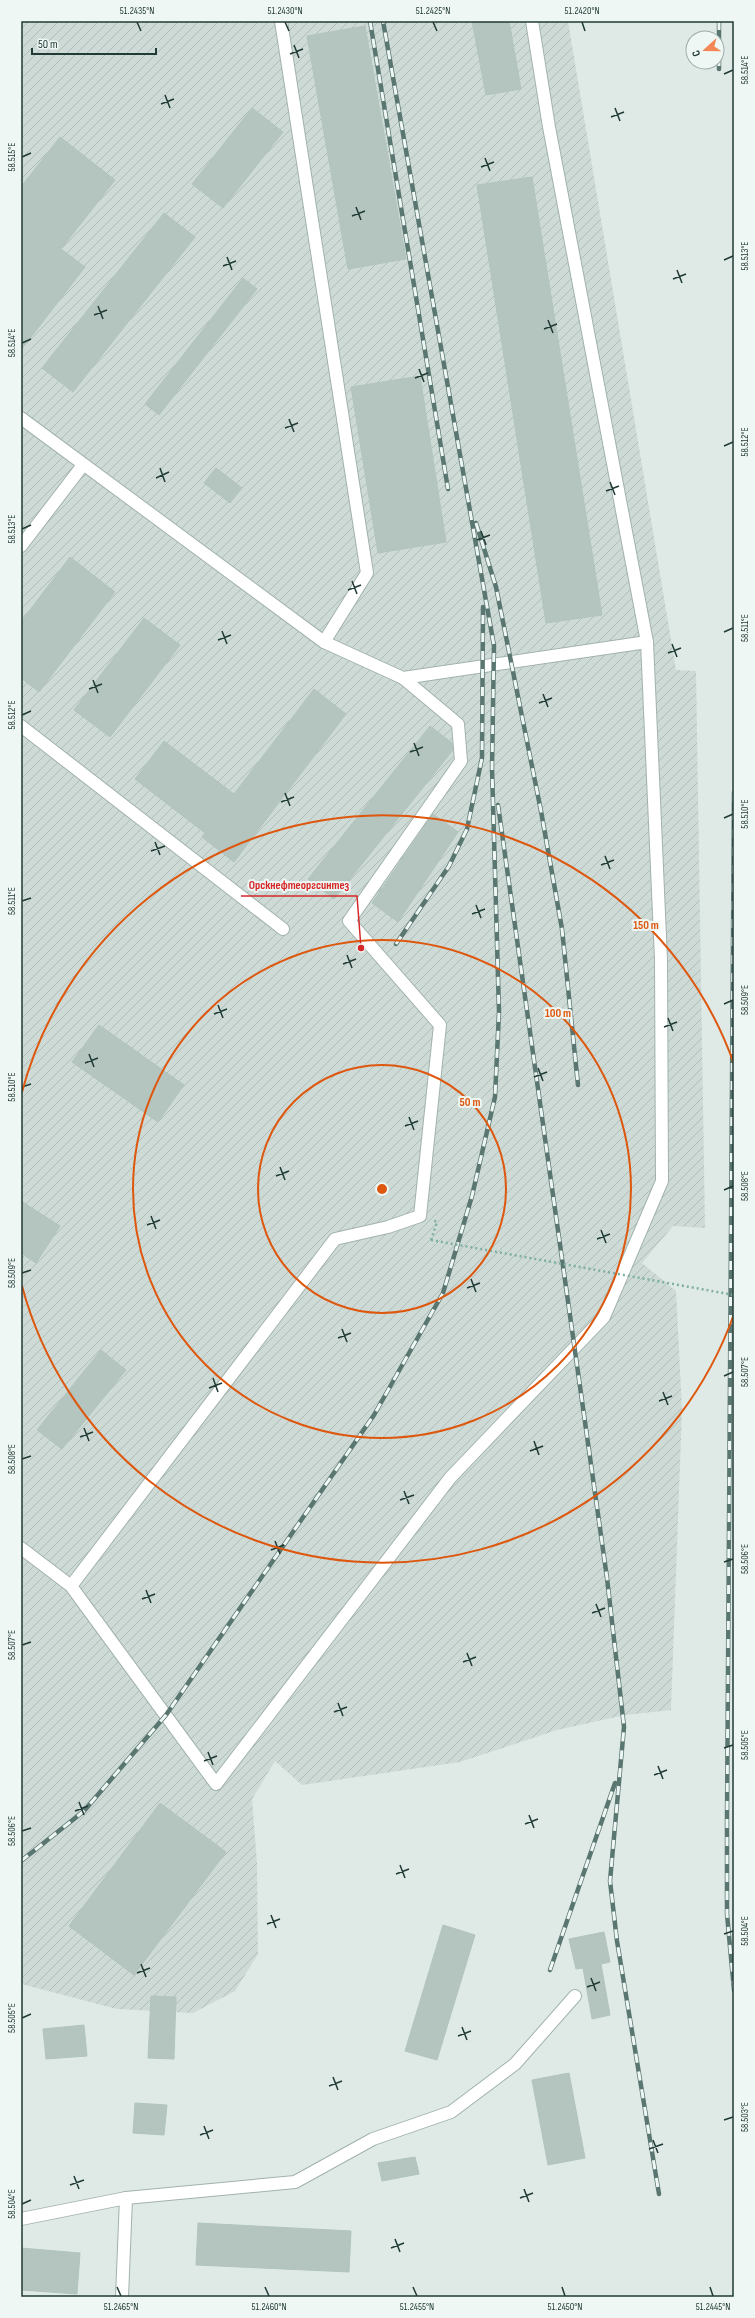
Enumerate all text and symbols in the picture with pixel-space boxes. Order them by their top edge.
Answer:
text: 51.2435°N [120,5,154,17]
text: 51.2430°N [267,5,303,17]
text: 51.2425°N [416,5,450,17]
text: 51.2420°N [565,5,599,17]
scale bar [32,30,156,56]
north arrow [685,30,725,70]
text: 50 m [38,37,58,52]
text: С [689,48,703,58]
text: 58.514°E [739,56,751,84]
text: 58.515°E [6,143,18,171]
text: 58.513°E [739,242,751,271]
text: 58.514°E [6,329,18,357]
text: 58.512°E [739,427,751,457]
text: 58.513°E [6,515,18,544]
text: 58.511°E [739,614,751,642]
text: 58.512°E [6,700,18,730]
text: 58.510°E [739,799,751,829]
callout: Орскнефтеоргсинтез [241,872,357,896]
text: Орскнефтеоргсинтез [249,878,350,893]
text: 58.511°E [6,887,18,915]
text: 150 m [633,918,659,933]
text: 58.509°E [739,985,751,1015]
text: 100 m [545,1006,571,1021]
text: 58.510°E [6,1072,18,1102]
text: 50 m [460,1095,480,1110]
text: 58.508°E [739,1171,751,1201]
centre of rings [375,1182,389,1196]
text: 58.509°E [6,1258,18,1288]
text: 58.507°E [739,1357,751,1387]
text: 58.508°E [6,1444,18,1474]
text: 58.506°E [739,1544,751,1574]
text: 58.507°E [6,1630,18,1660]
text: 58.505°E [739,1730,751,1760]
text: 58.506°E [6,1816,18,1846]
text: 58.504°E [739,1916,751,1946]
text: 58.505°E [6,2003,18,2033]
text: 58.503°E [739,2102,751,2132]
text: 58.504°E [6,2189,18,2219]
text: 51.2465°N [104,2301,138,2313]
text: 51.2460°N [251,2301,287,2313]
text: 51.2455°N [400,2301,434,2313]
text: 51.2450°N [548,2301,582,2313]
text: 51.2445°N [696,2301,730,2313]

